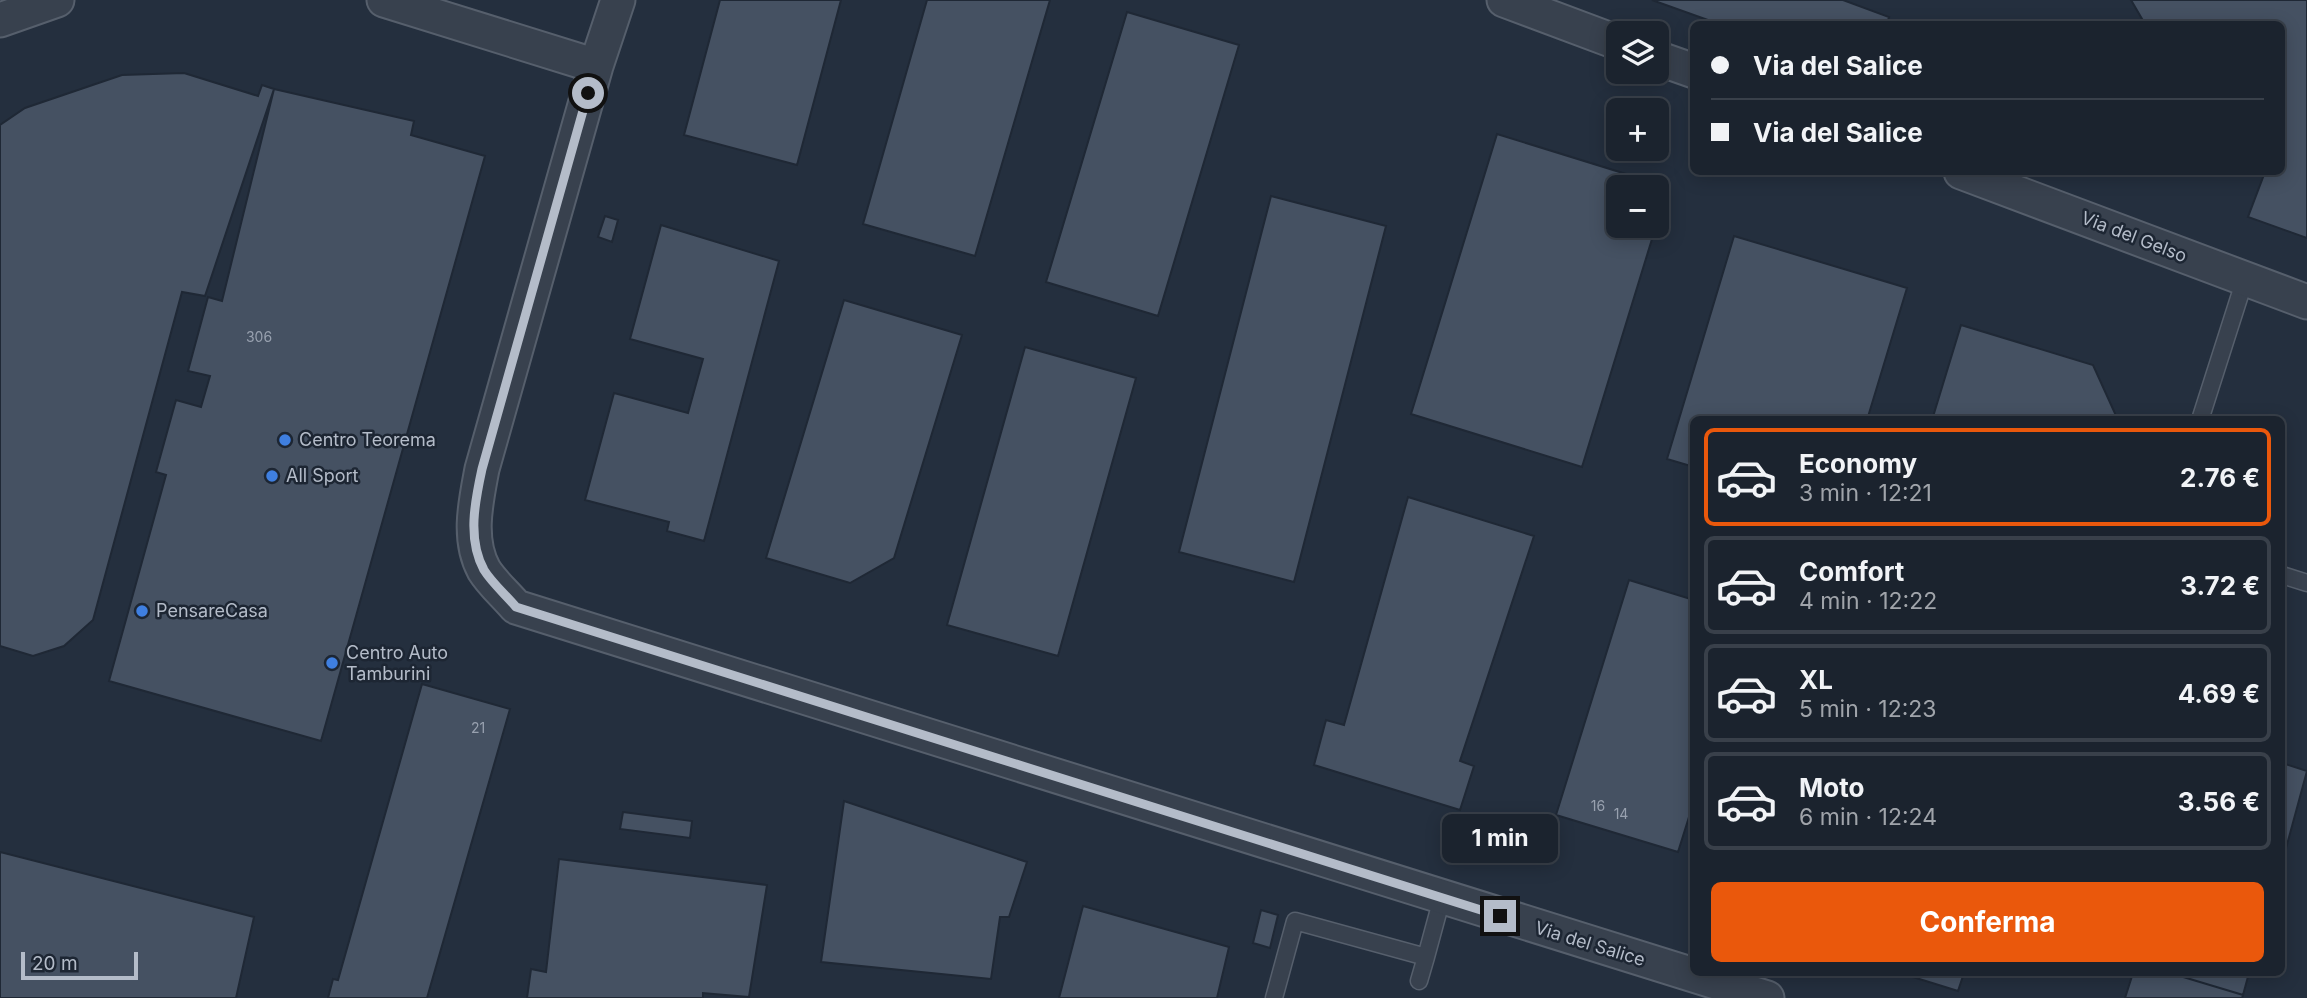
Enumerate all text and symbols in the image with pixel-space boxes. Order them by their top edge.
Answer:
map controls [1606,21,1669,238]
button: layers [1606,21,1669,84]
text: Via del Salice [1753,50,1923,81]
route start [572,77,604,109]
button: + [1606,98,1669,161]
text: Via del Salice [1753,117,1923,148]
button: − [1606,175,1669,238]
street label: Via del Gelso [2078,207,2190,266]
house number: 306 [246,328,272,345]
place label: Centro Teorema [299,429,436,450]
marker: Centro Teorema [277,432,293,448]
icon: car [1715,446,1778,509]
text: Economy [1799,448,1917,479]
text: 2.76 € [2180,462,2260,493]
place label: All Sport [286,465,359,486]
marker: All Sport [264,468,280,484]
text: 3 min · 12:21 [1799,479,1932,507]
icon: car [1715,554,1778,617]
text: Comfort [1799,556,1904,587]
text: 3.72 € [2180,570,2260,601]
text: 4 min · 12:22 [1799,587,1937,615]
place label: PensareCasa [156,600,268,621]
marker: PensareCasa [134,603,150,619]
place label: Centro Auto Tamburini [346,642,448,684]
marker: Centro Auto Tamburini [324,655,340,671]
icon: car [1715,662,1778,725]
text: XL [1799,664,1833,695]
text: 4.69 € [2178,678,2260,709]
text: 5 min · 12:23 [1799,695,1937,723]
house number: 21 [471,719,485,736]
icon: car [1715,770,1778,833]
text: Moto [1799,772,1864,803]
text: 3.56 € [2178,786,2260,817]
house number: 16 [1591,797,1605,814]
text: 6 min · 12:24 [1799,803,1937,831]
house number: 14 [1614,805,1628,822]
callout: 1 min [1442,814,1558,864]
text: 1 min [1472,824,1528,852]
button: Conferma [1711,882,2264,962]
route end [1484,900,1516,932]
street label: Via del Salice [1533,917,1648,970]
scale bar [21,949,138,981]
text: 20 m [32,952,78,975]

